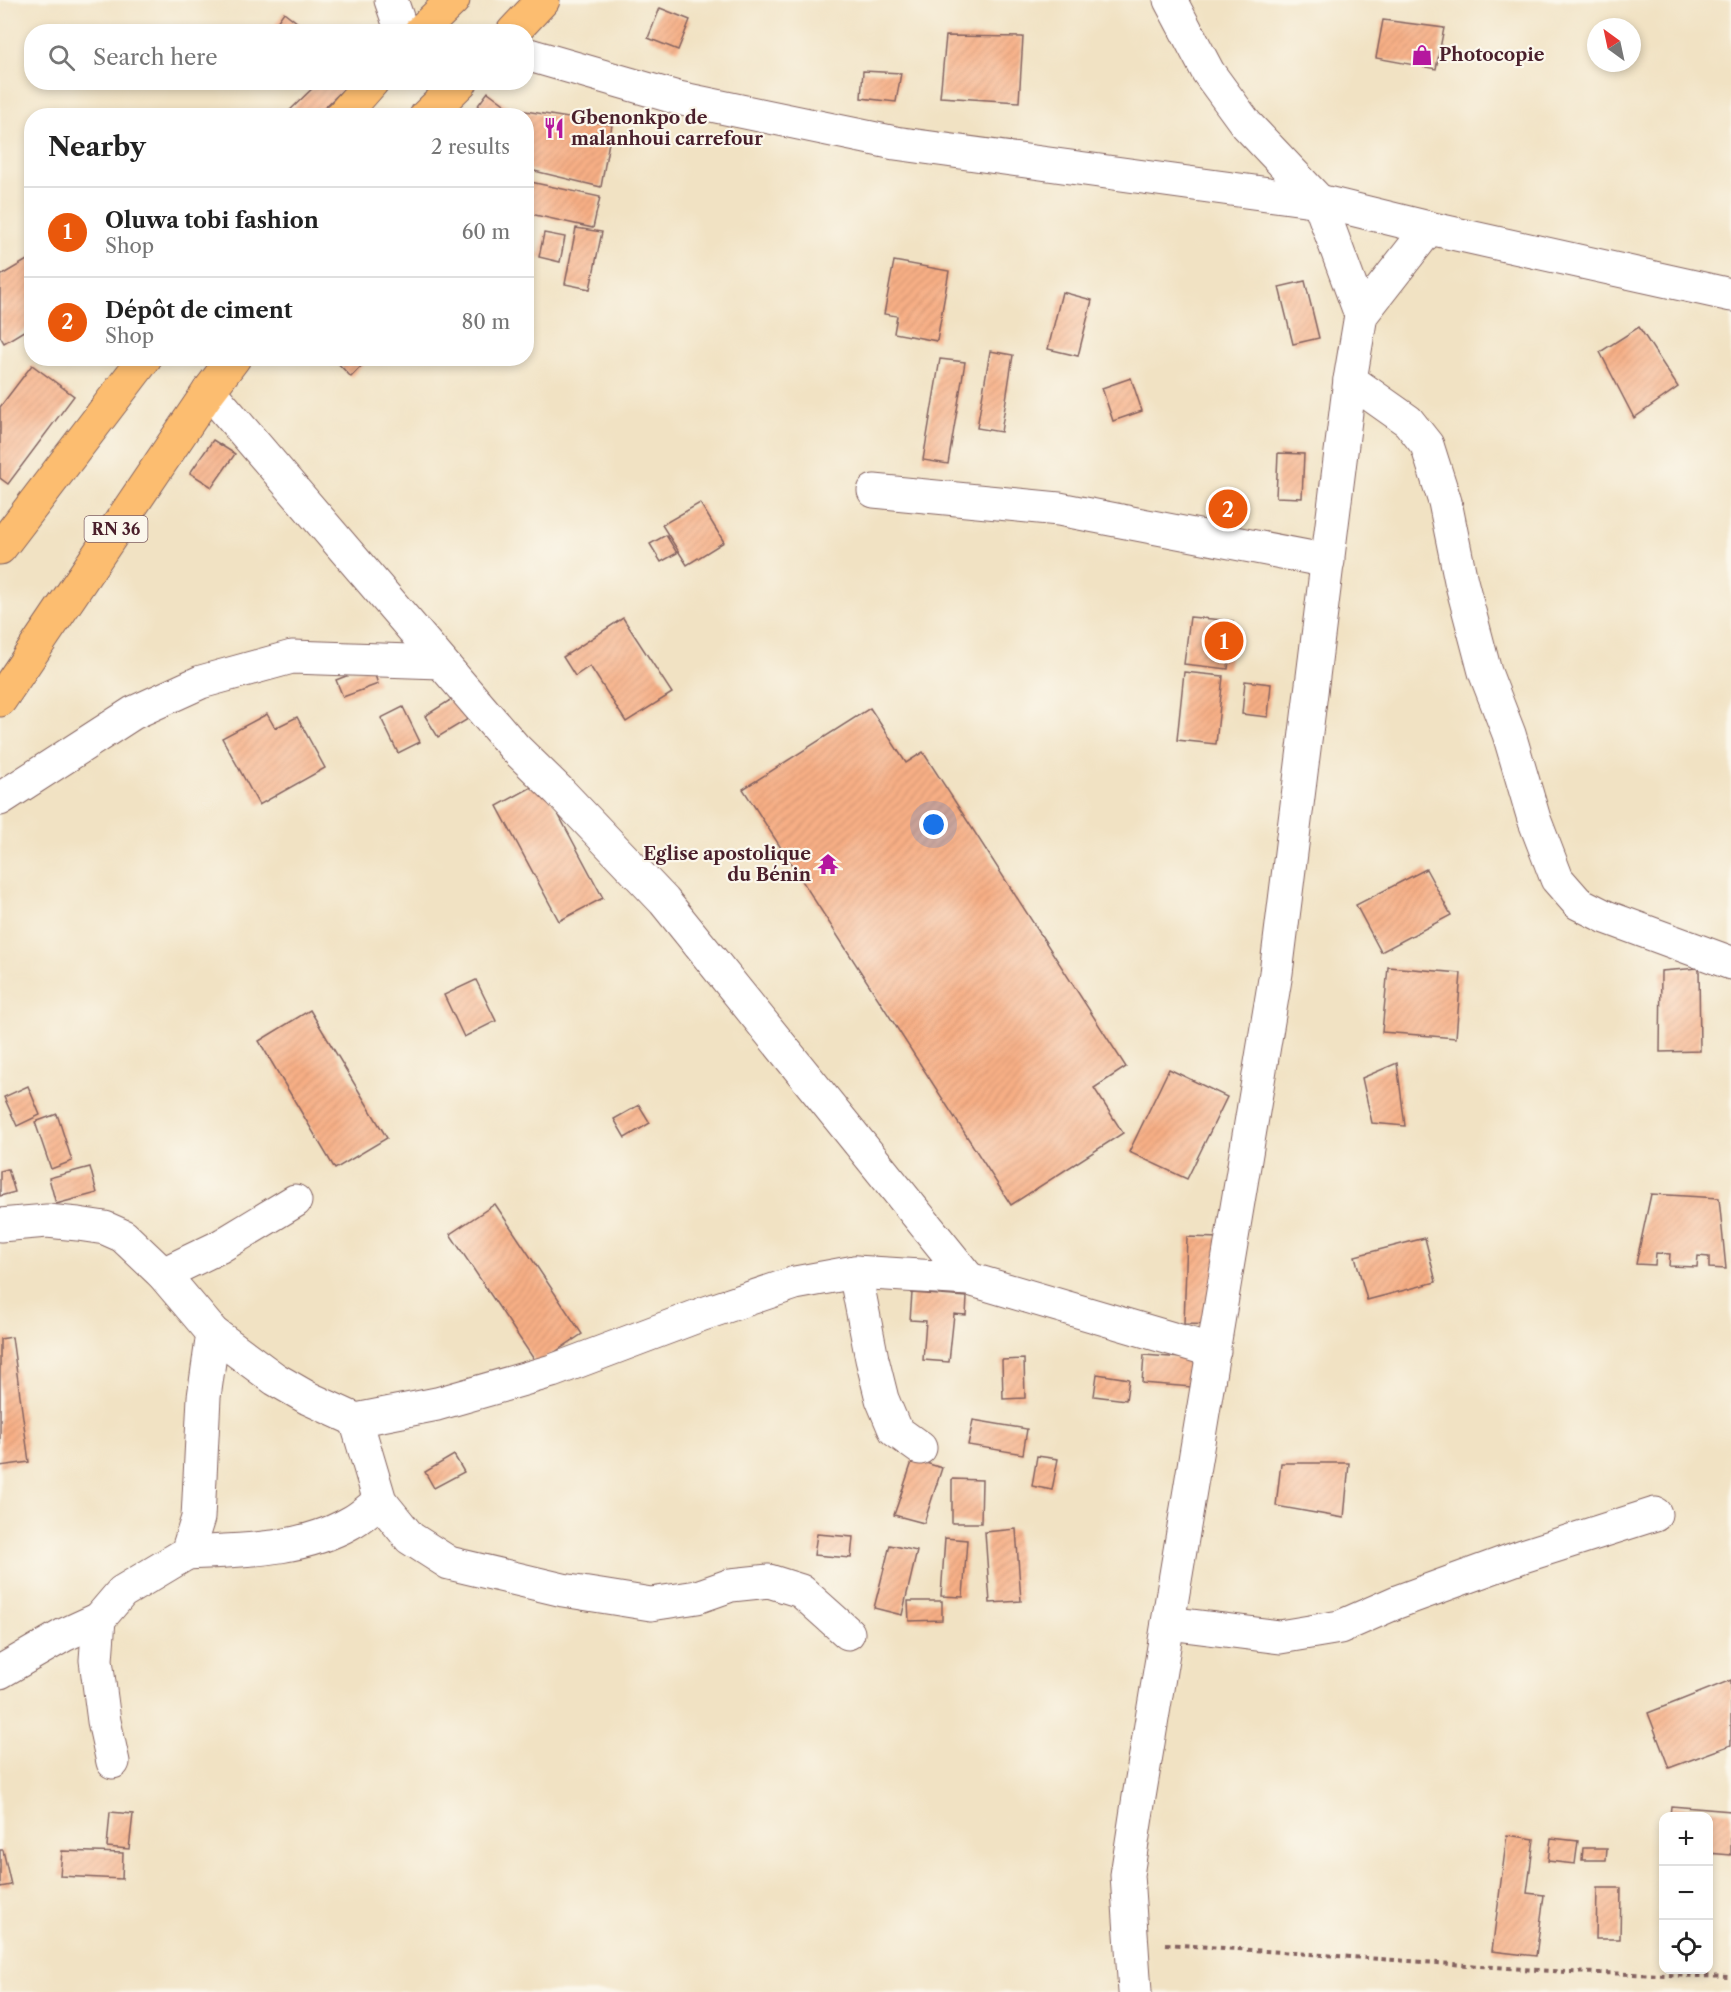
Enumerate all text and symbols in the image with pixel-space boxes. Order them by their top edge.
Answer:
north arrow [1587,18,1641,72]
search box [24,24,534,90]
icon: search [45,41,78,74]
shop icon: Photocopie [1410,43,1434,67]
text: Search here [93,44,218,71]
place label: Photocopie [1439,44,1545,66]
place label: Gbenonkpo de malanhoui carrefour [571,107,763,150]
restaurant icon: Gbenonkpo de malanhoui carrefour [542,116,566,140]
text: Nearby [48,131,146,163]
text: 2 results [431,135,510,159]
text: Oluwa tobi fashion [105,207,319,234]
text: 1 [63,220,72,244]
text: 60 m [462,220,510,244]
text: Shop [105,234,154,258]
text: Dépôt de ciment [105,297,293,324]
text: 2 [62,310,73,334]
text: 80 m [462,310,510,334]
text: Shop [105,324,154,348]
pin: 2 [1208,486,1248,532]
road number: RN 36 [84,516,148,542]
pin: 1 [1204,618,1244,664]
your location [919,810,948,839]
place label: Eglise apostolique du Bénin [643,843,812,886]
temple icon: Eglise apostolique du Bénin [816,852,840,876]
map controls [1659,1812,1713,1974]
button: + [1659,1812,1713,1866]
button: − [1659,1866,1713,1920]
button: locate [1659,1920,1713,1974]

